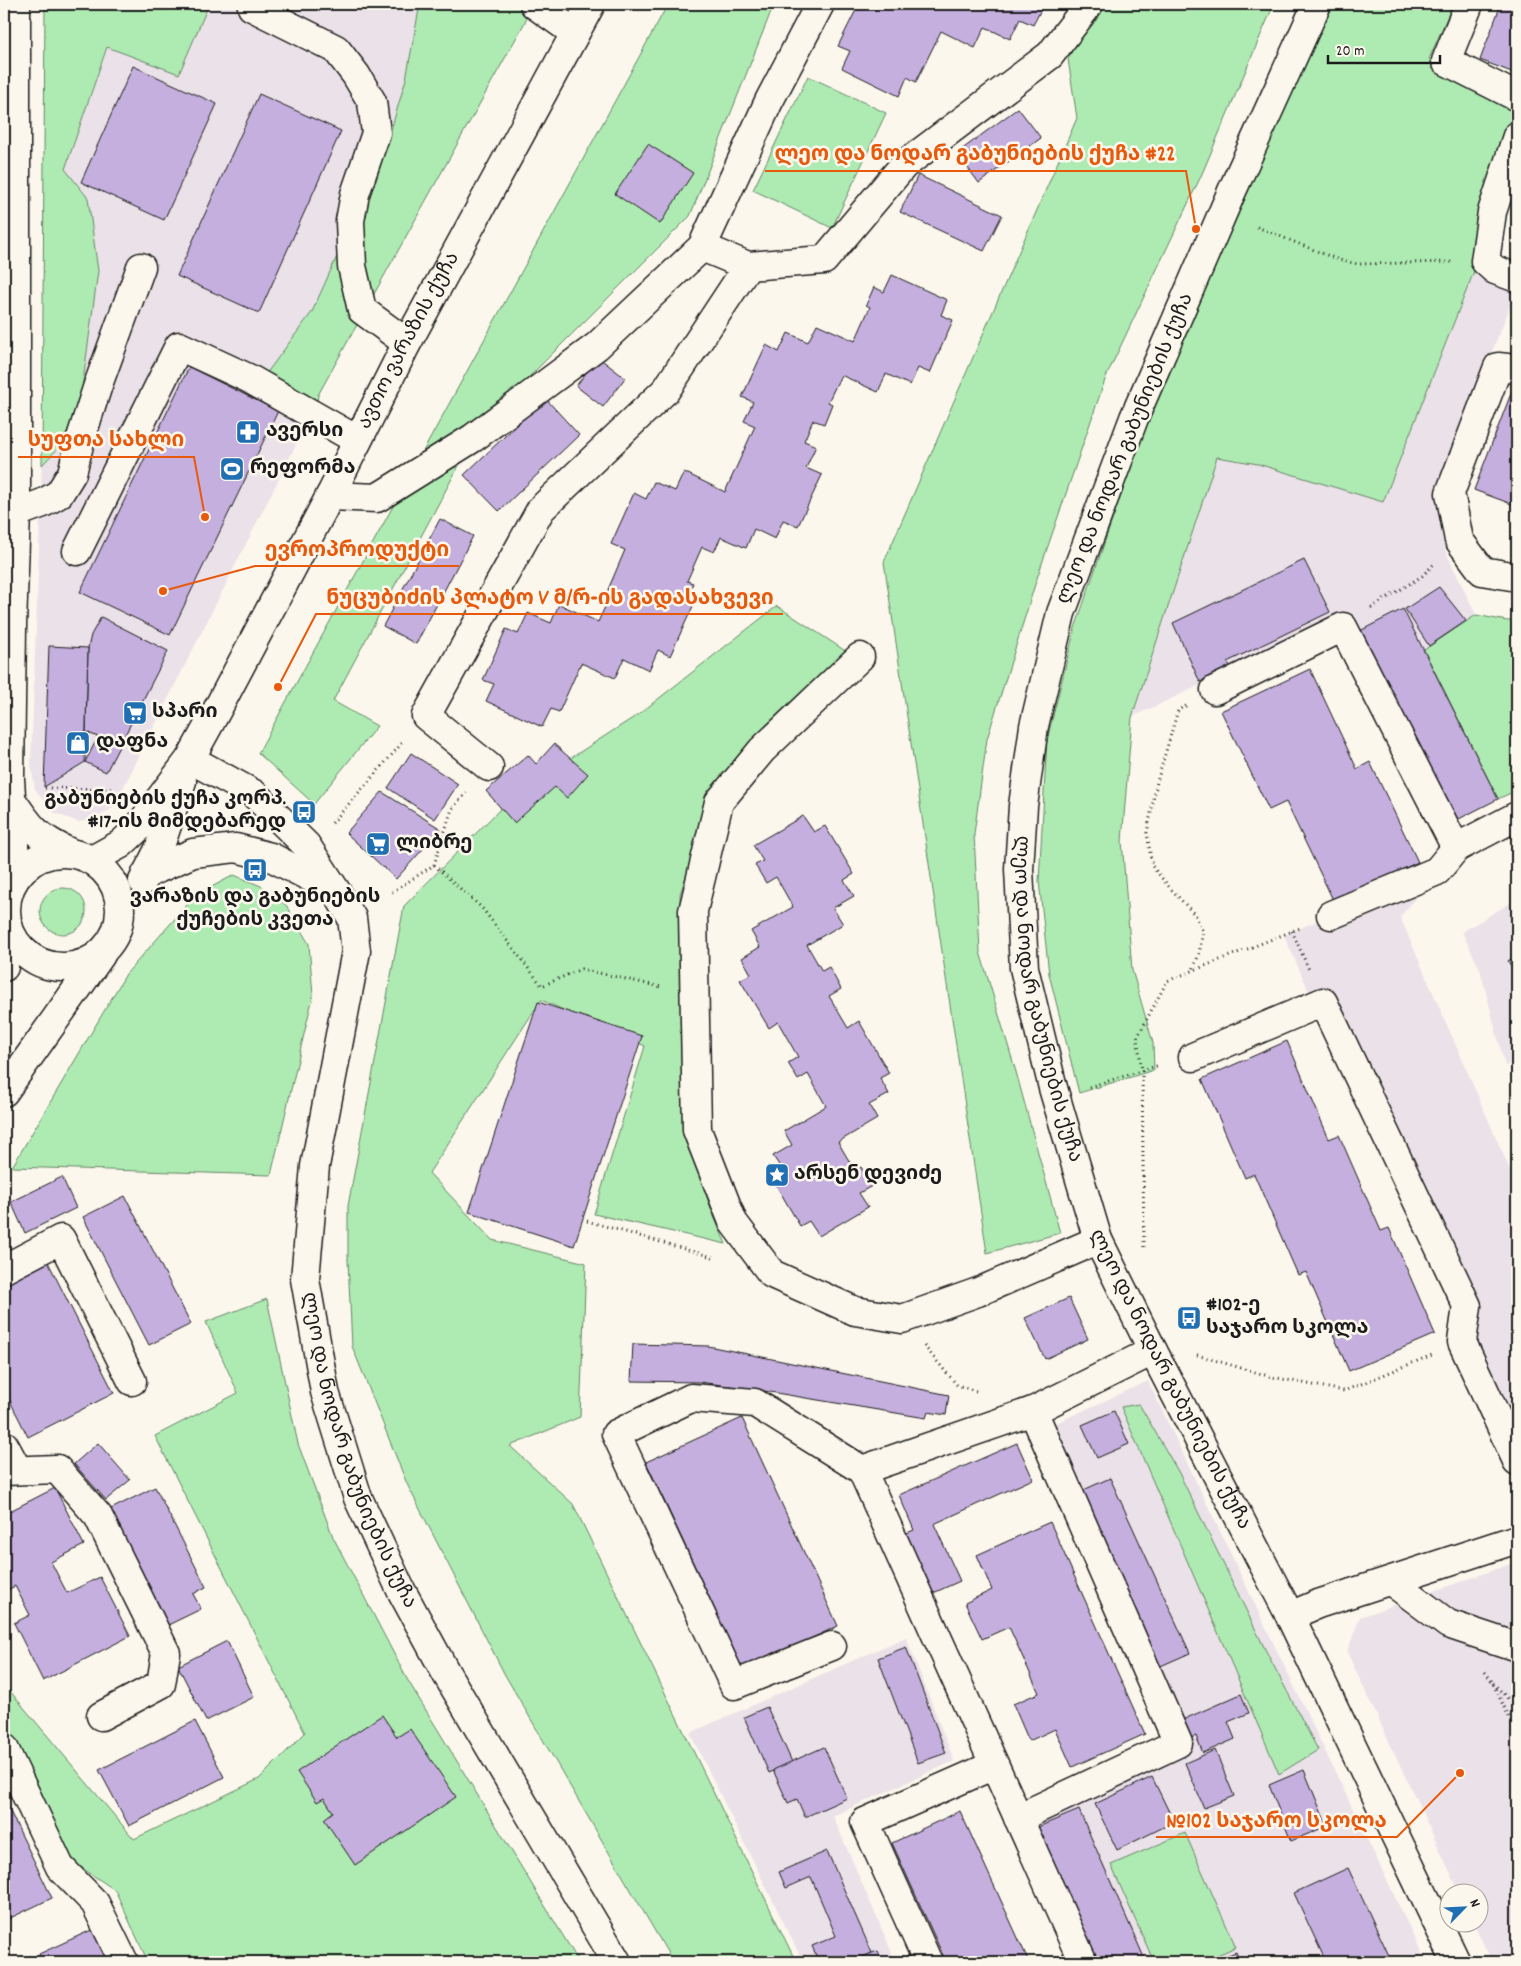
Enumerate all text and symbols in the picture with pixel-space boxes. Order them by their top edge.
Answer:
scale bar [1328,32,1441,64]
text: 20 m [1336,41,1364,63]
callout: ლეო და ნოდარ გაბუნიების ქუჩა #22 [765,135,1186,171]
text: ლეო და ნოდარ გაბუნიების ქუჩა #22 [775,141,1175,171]
street label: ავთო ვარაზის ქუჩა [352,247,468,434]
street label: ლეო და ნოდარ გაბუნიების ქუჩა [1051,289,1201,609]
place label: ავერსი [266,418,343,446]
pharmacy icon: ავერსი [235,419,261,445]
callout: სუფთა სახლი [18,421,194,457]
text: სუფთა სახლი [28,427,184,457]
place label: რეფორმა [250,455,355,483]
sports icon: რეფორმა [219,456,245,482]
callout: ევროპროდუქტი [255,530,459,566]
text: ევროპროდუქტი [265,537,449,567]
callout: ნუცუბიძის პლატო V მ/რ-ის გადასახვევი [316,578,783,614]
text: ნუცუბიძის პლატო V მ/რ-ის გადასახვევი [326,585,774,615]
place label: სპარი [152,699,218,727]
supermarket icon: სპარი [122,700,148,726]
place label: დაფნა [96,729,168,757]
shop icon: დაფნა [65,730,91,756]
place label: გაბუნიების ქუჩა კორპ. #17-ის მიმდებარედ [44,786,286,837]
bus stop icon: გაბუნიების ქუჩა კორპ. #17-ის მიმდებარედ [291,799,317,825]
place label: ლიბრე [396,830,473,858]
supermarket icon: ლიბრე [365,831,391,857]
street label: ლეო და ნოდარ გაბუნიების ქუჩა [1005,835,1088,1166]
bus stop icon: ვარაზის და გაბუნიების ქუჩების კვეთა [242,857,268,883]
place label: ვარაზის და გაბუნიების ქუჩების კვეთა [130,884,380,935]
place label: არსენ დევიძე [794,1161,942,1189]
place icon: არსენ დევიძე [764,1162,790,1188]
street label: ლეო და ნოდარ გაბუნიების ქუჩა [1081,1225,1257,1535]
street label: ლეო და ნოდარ გაბუნიების ქუჩა [294,1290,423,1614]
place label: #102-ე საჯარო სკოლა [1206,1292,1368,1343]
bus stop icon: #102-ე საჯარო სკოლა [1176,1305,1202,1331]
callout: №102 საჯარო სკოლა [1156,1801,1397,1837]
text: №102 საჯარო სკოლა [1165,1808,1387,1838]
north arrow [1438,1884,1488,1934]
text: N [1464,1896,1485,1911]

